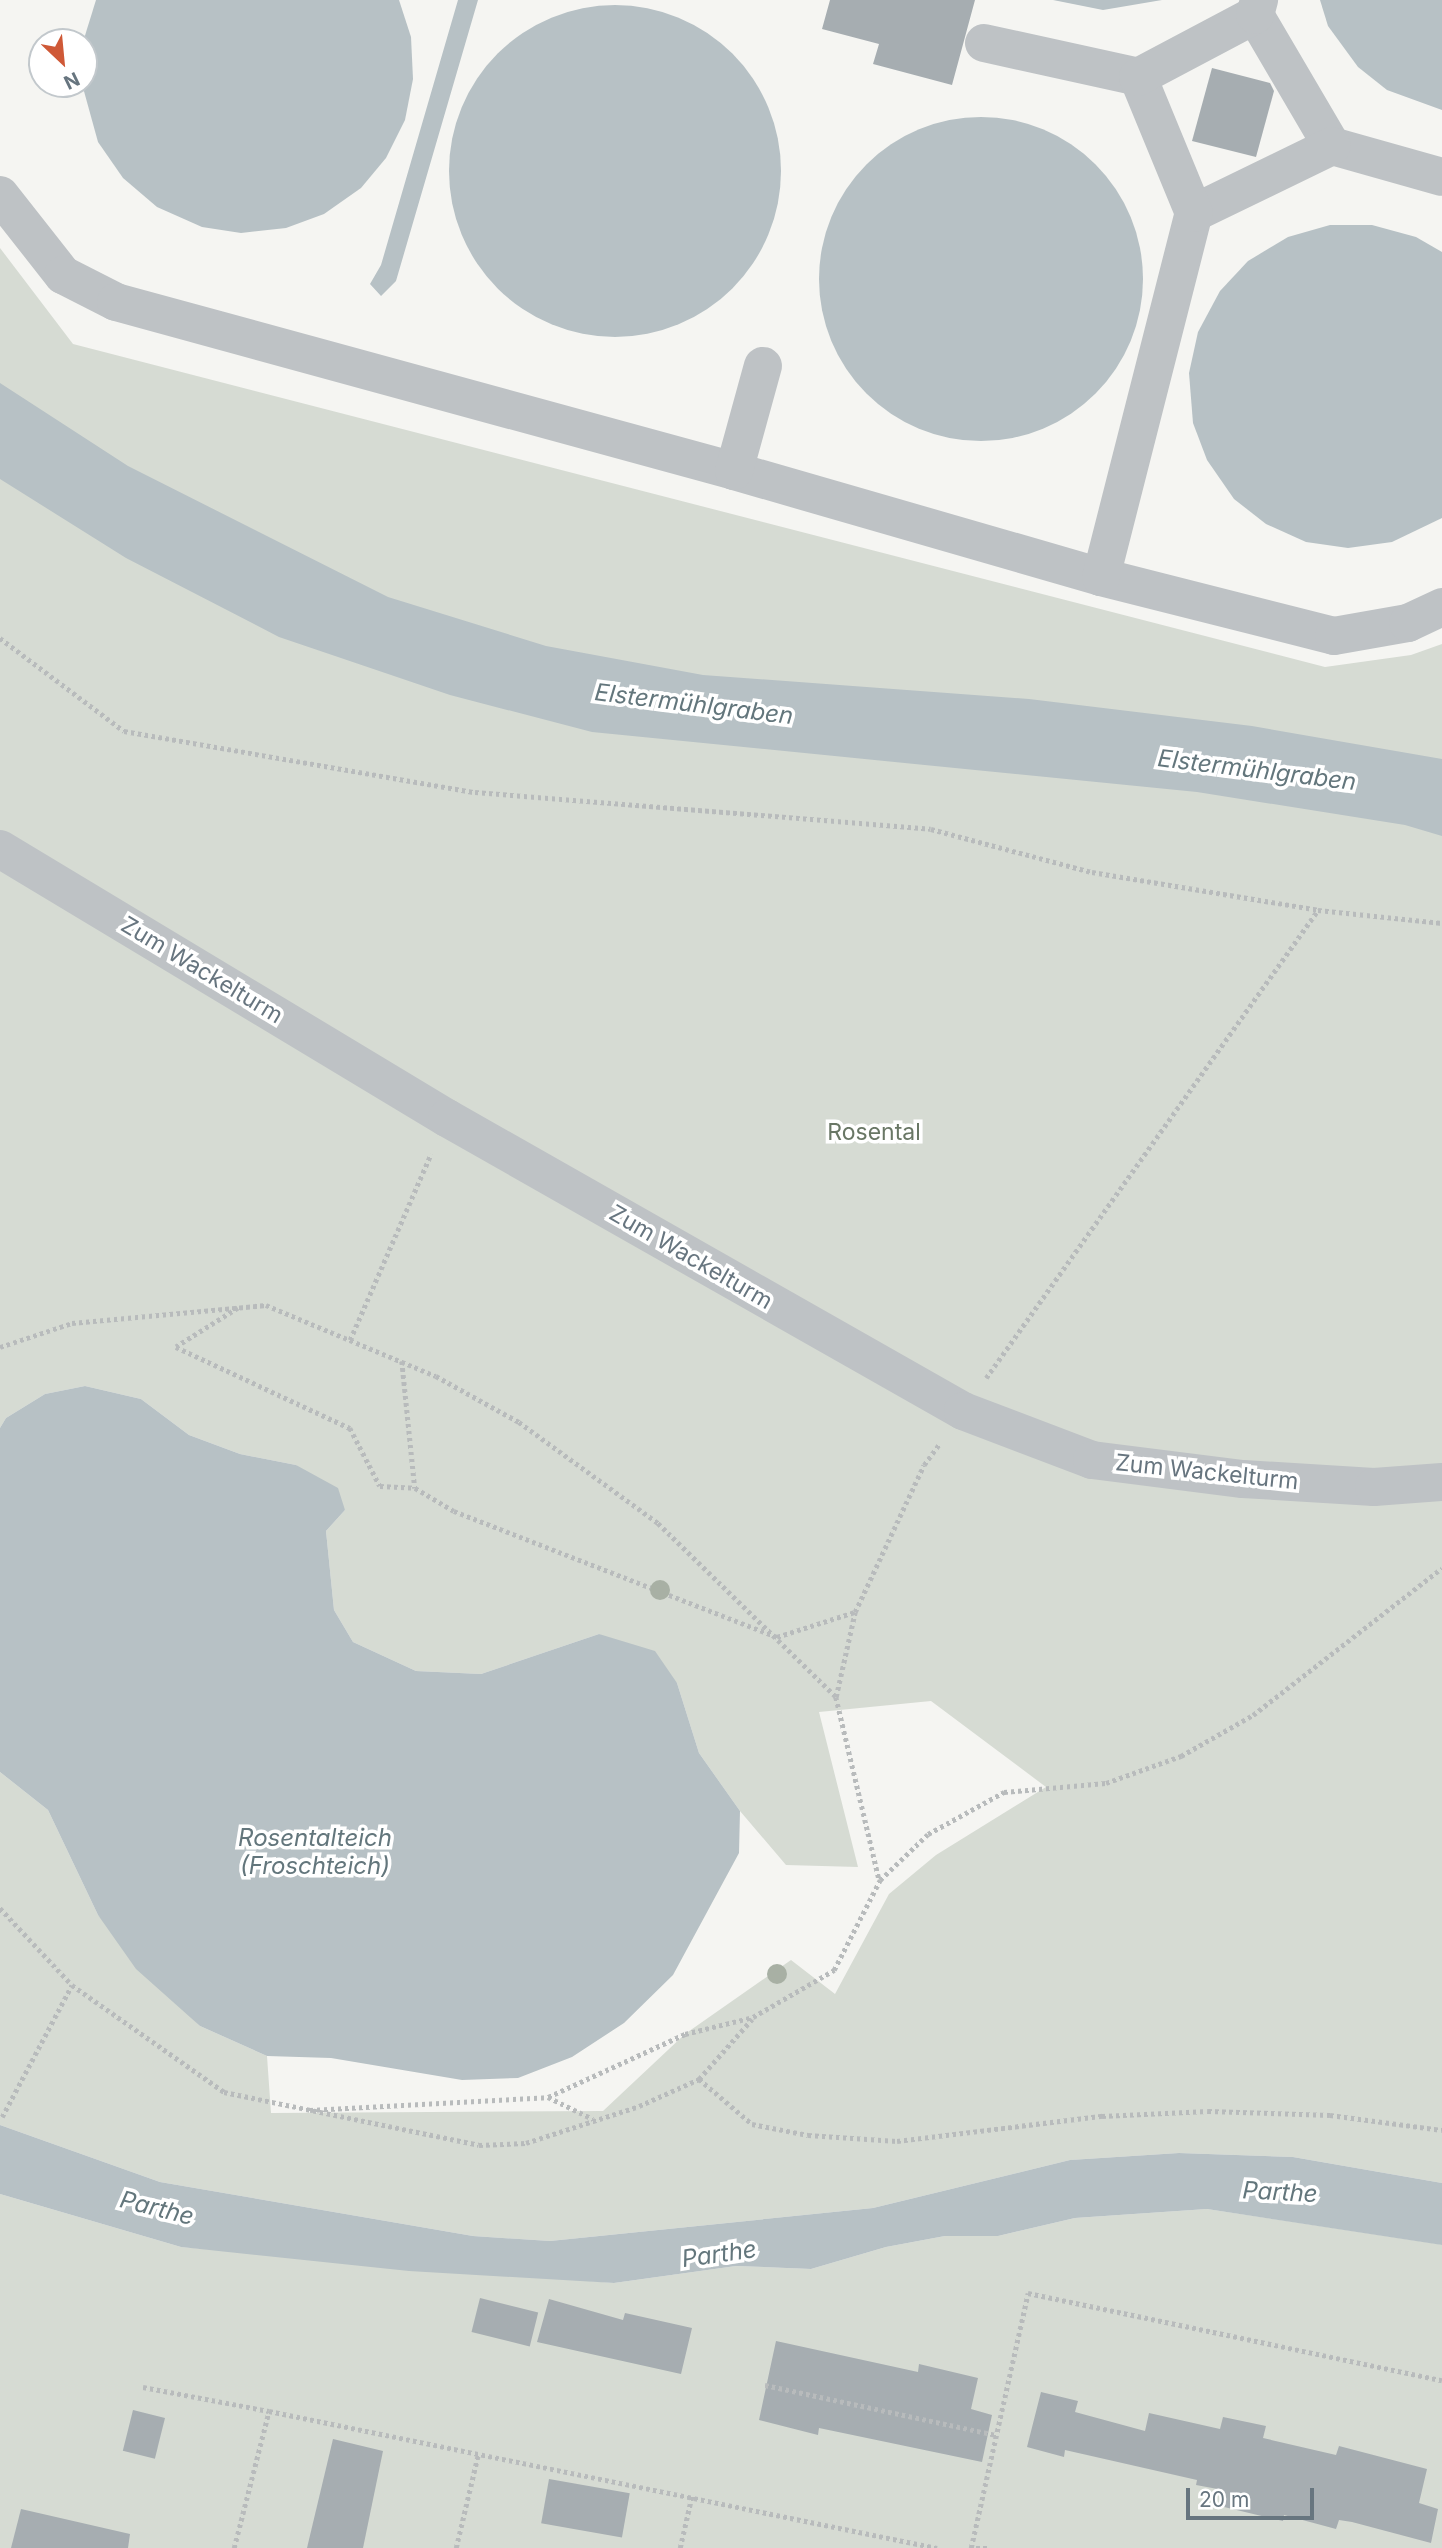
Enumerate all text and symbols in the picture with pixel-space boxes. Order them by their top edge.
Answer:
north arrow [28,28,98,98]
text: N [60,67,83,94]
water label: Elstermühlgraben [593,678,795,730]
water label: Elstermühlgraben [1156,744,1358,796]
street label: Zum Wackelturm [116,911,288,1029]
park label: Rosental [827,1118,921,1146]
street label: Zum Wackelturm [604,1199,778,1315]
street label: Zum Wackelturm [1114,1449,1300,1495]
water label: Rosentalteich (Froschteich) [238,1824,392,1880]
water label: Parthe [1242,2176,1318,2208]
water label: Parthe [117,2185,197,2231]
water label: Parthe [680,2235,758,2273]
scale bar [1190,2474,1318,2518]
text: 20 m [1199,2487,1249,2512]

